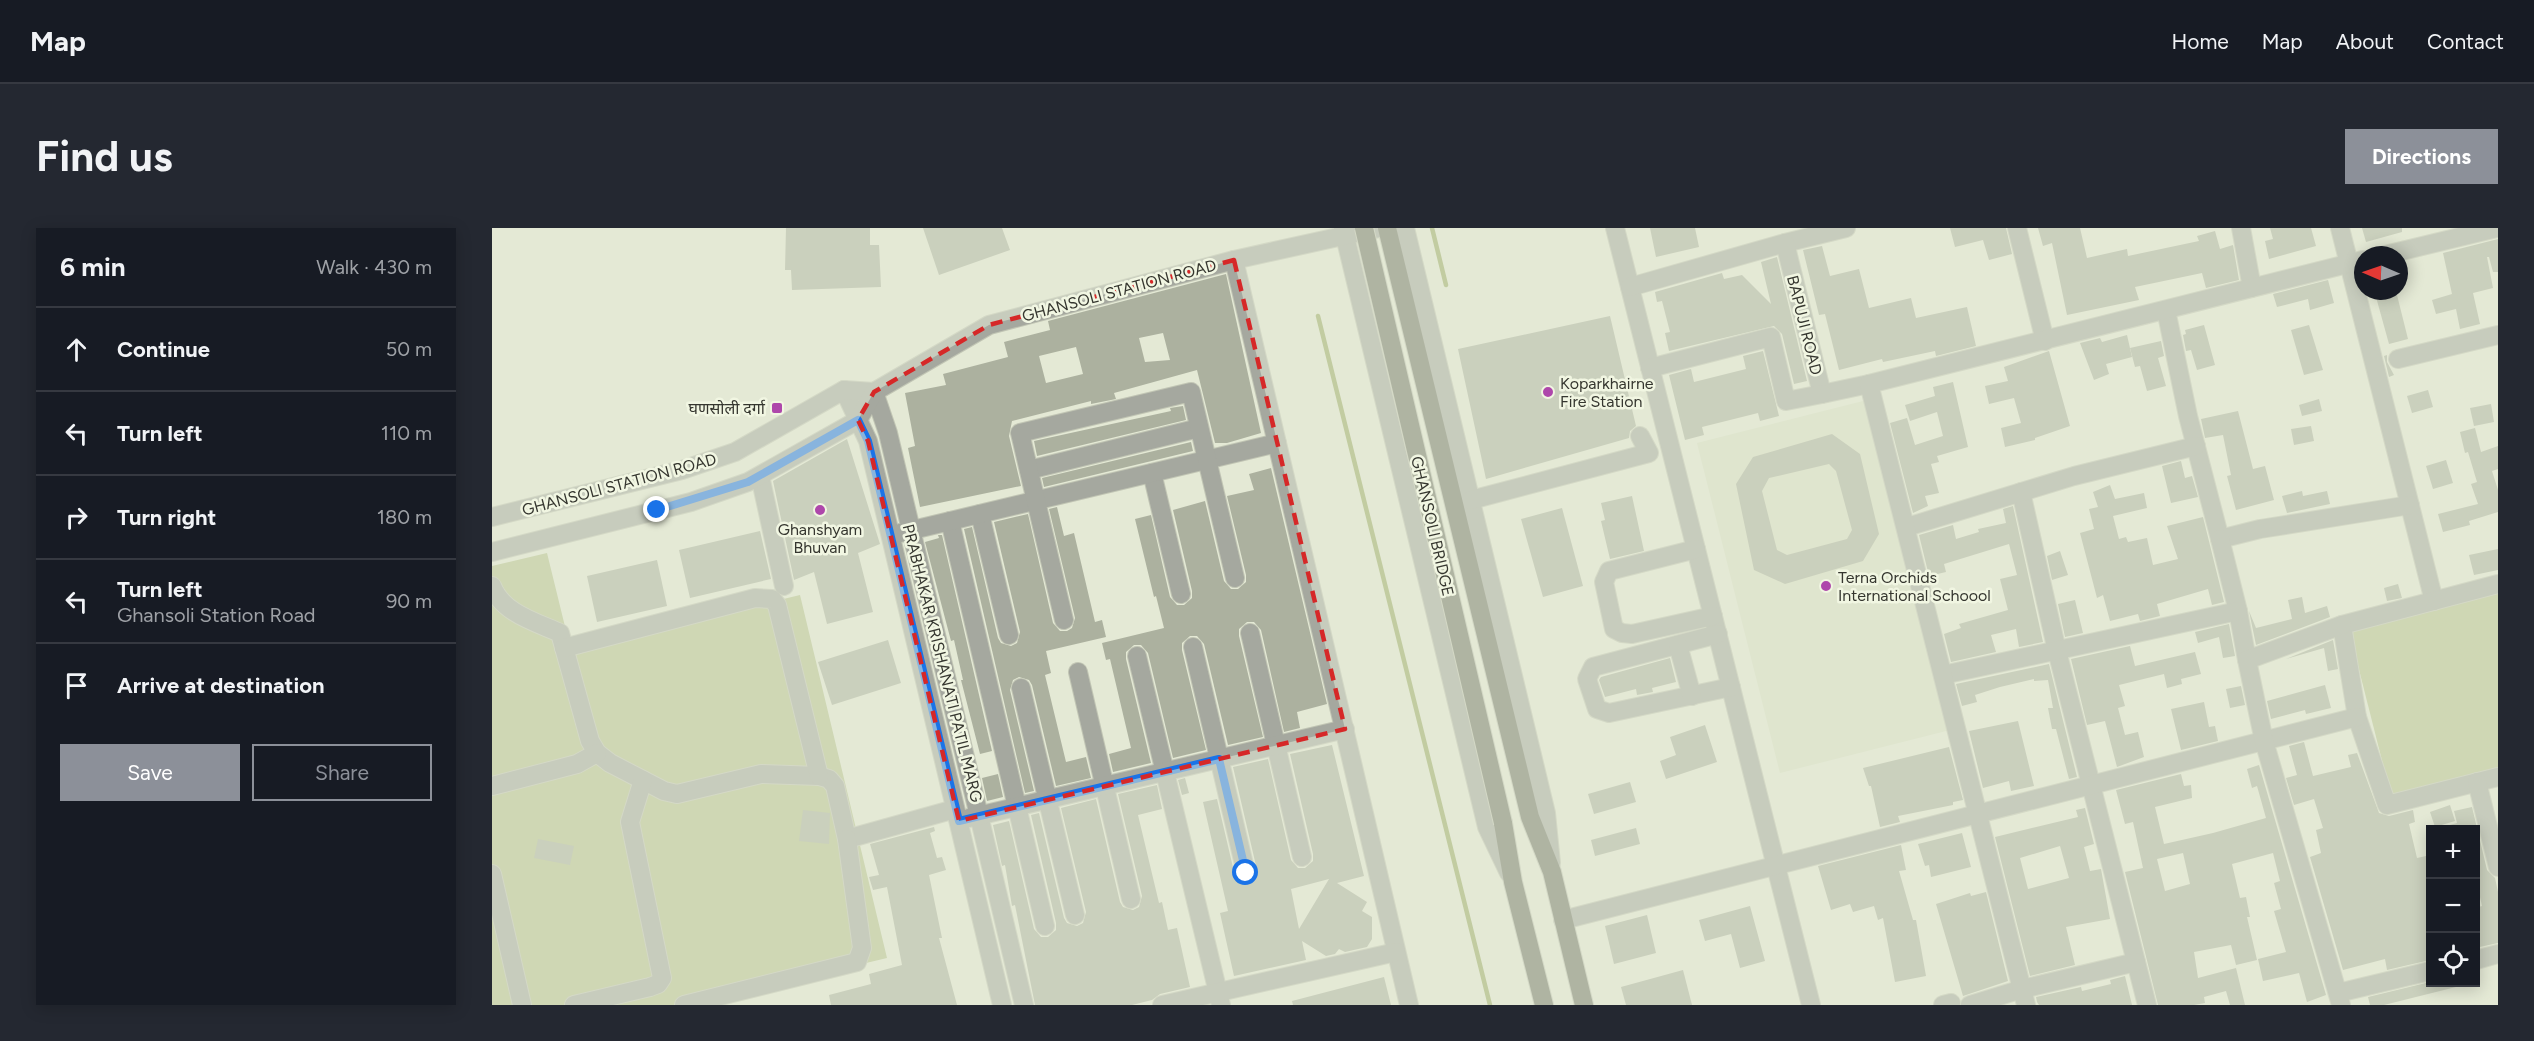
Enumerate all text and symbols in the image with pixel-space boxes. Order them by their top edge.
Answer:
text: Map [30,24,86,58]
text: Home [2172,29,2229,54]
text: Map [2262,29,2303,54]
text: About [2336,29,2394,54]
text: Contact [2427,29,2504,54]
button: Directions [2345,129,2498,184]
text: Find us [36,131,173,182]
north arrow [2354,246,2408,300]
text: 6 min [60,251,126,283]
text: Walk · 430 m [316,255,432,279]
street label: GHANSOLI STATION ROAD [1020,255,1218,326]
street label: BAPUJI ROAD [1783,273,1826,377]
icon: ahead [60,333,93,366]
text: Continue [117,336,210,363]
text: 50 m [386,337,432,361]
place label: Koparkhairne Fire Station [1560,374,1654,411]
marker: Koparkhairne Fire Station [1541,385,1555,399]
place label: घणसोली दर्गा [688,399,766,418]
marker: घणसोली दर्गा [770,401,784,415]
icon: left [60,417,93,450]
text: Turn left [117,420,203,447]
text: 110 m [381,421,432,445]
street label: GHANSOLI STATION ROAD [520,449,718,520]
street label: GHANSOLI BRIDGE [1407,454,1458,598]
route end [643,496,669,522]
icon: right [60,501,93,534]
marker: Ghanshyam Bhuvan [813,503,827,517]
text: Turn right [117,504,216,531]
text: 180 m [377,505,432,529]
place label: Ghanshyam Bhuvan [778,520,862,557]
street label: PRABHAKAR KRISHANATI PATIL MARG [899,522,986,804]
place label: Terna Orchids International Schoool [1838,568,1991,605]
text: Turn left [117,576,203,603]
marker: Terna Orchids International Schoool [1819,579,1833,593]
icon: left [60,585,93,618]
text: 90 m [386,589,432,613]
text: Ghansoli Station Road [117,603,316,627]
icon: arrive [60,669,93,702]
text: Arrive at destination [117,672,325,699]
button: Save [60,744,240,801]
button: Share [252,744,432,801]
map controls [2426,825,2480,987]
button: + [2426,825,2480,879]
route start [1232,859,1258,885]
button: − [2426,879,2480,933]
button: locate [2426,933,2480,987]

